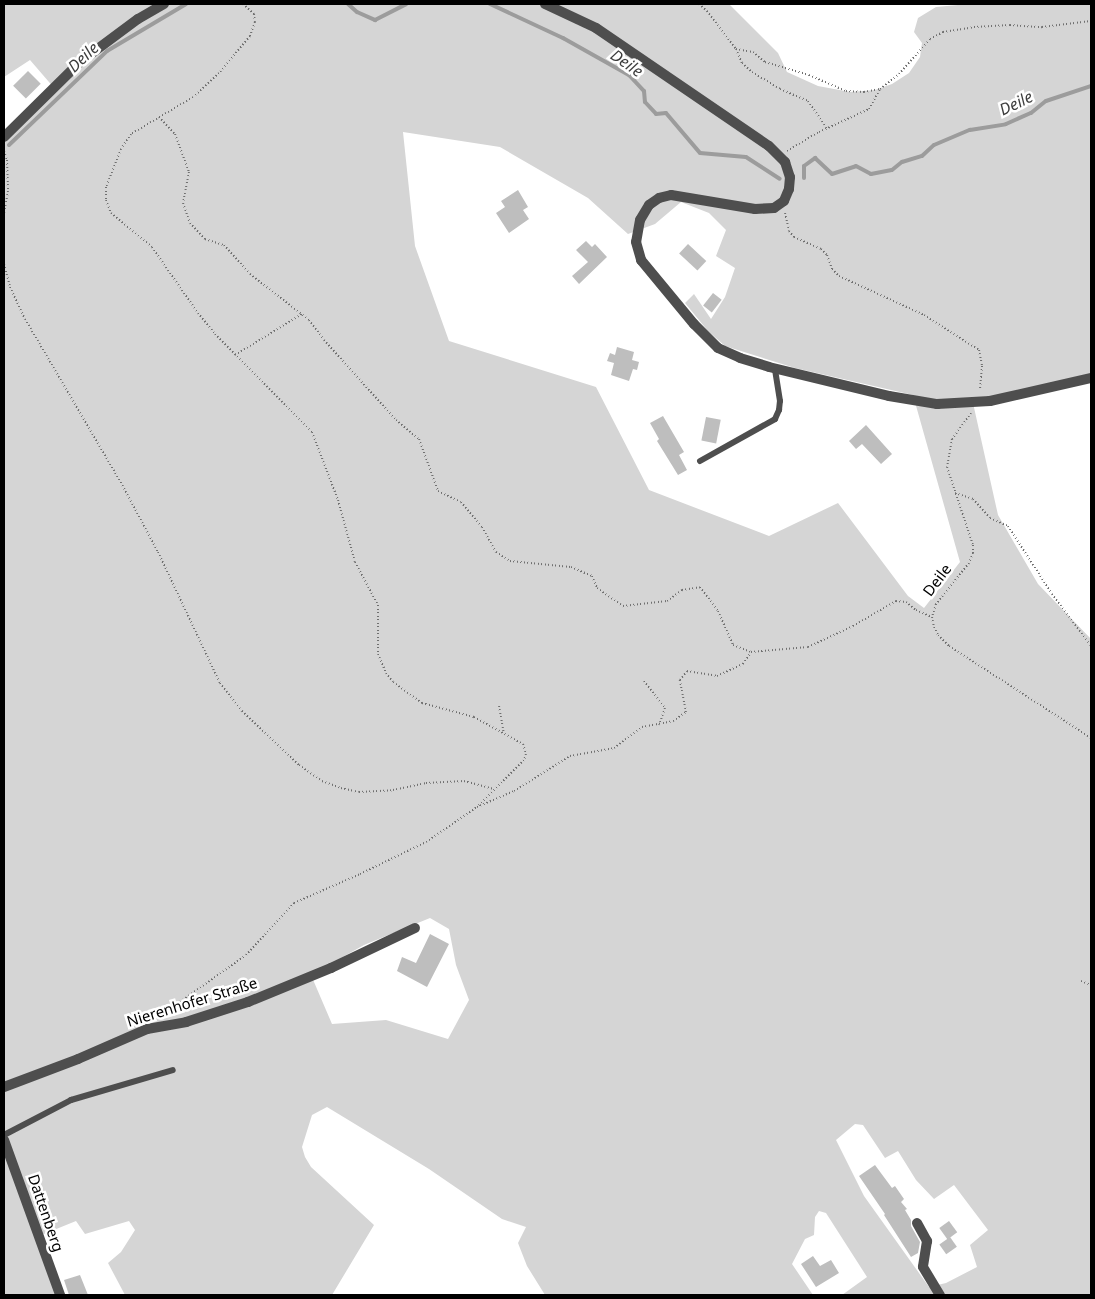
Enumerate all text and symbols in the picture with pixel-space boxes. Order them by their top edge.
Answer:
water label: Deile [64,38,102,76]
water label: Deile [607,45,647,81]
water label: Deile [996,87,1036,119]
street label: Deile [919,560,955,600]
street label: Nierenhofer Straße [125,974,259,1030]
street label: Dattenberg [24,1172,68,1254]

